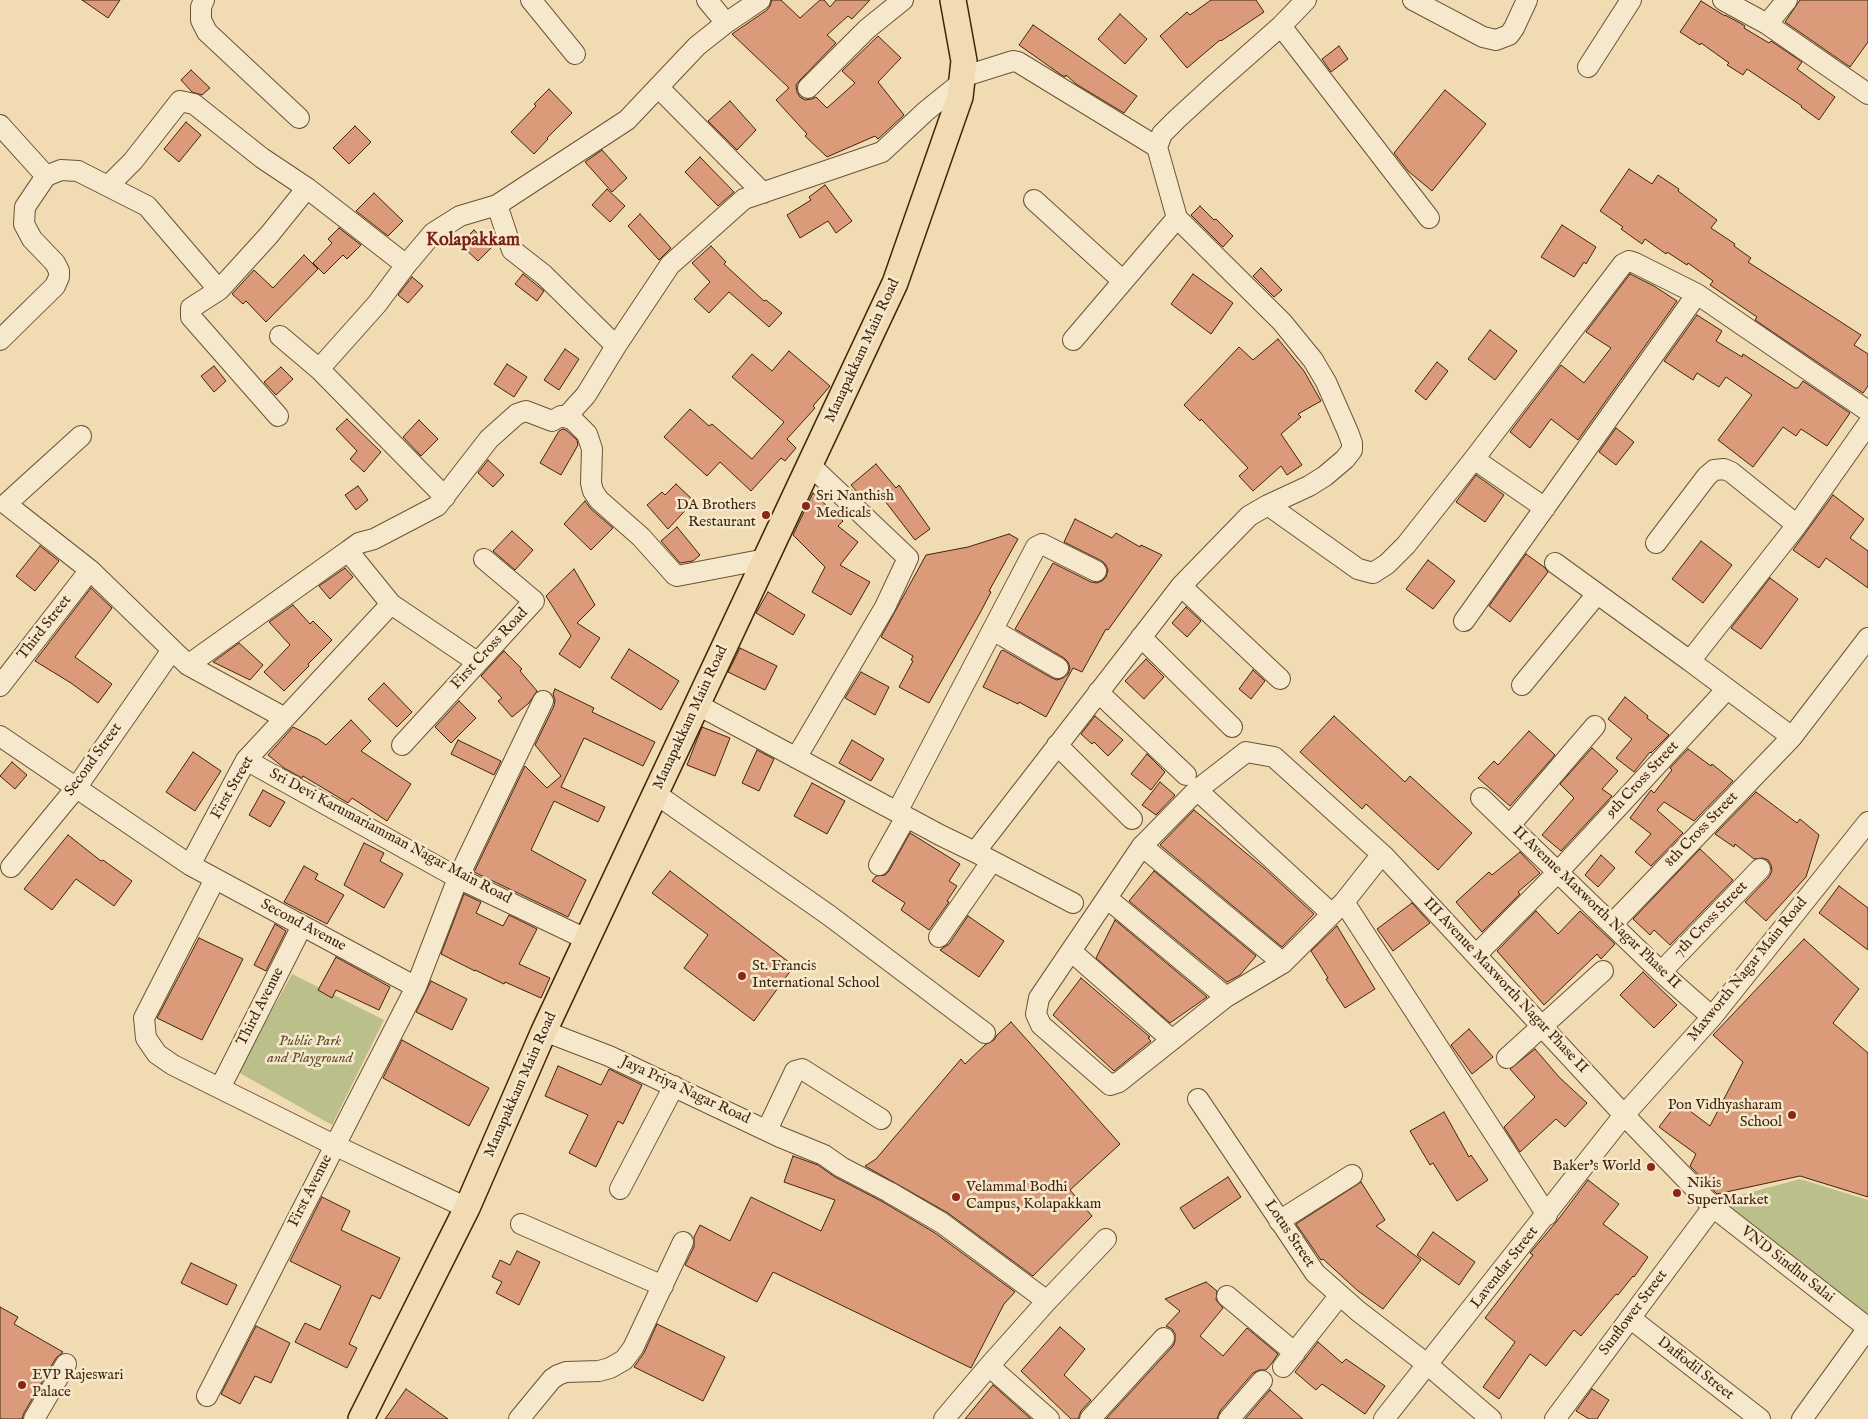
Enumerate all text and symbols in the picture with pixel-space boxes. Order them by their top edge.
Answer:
district label: Kolapakkam [426,230,520,252]
street label: Manapakkam Main Road [822,276,904,426]
place label: Sri Nanthish Medicals [816,488,894,523]
place label: DA Brothers Restaurant [677,497,756,532]
marker: Sri Nanthish Medicals [800,500,812,512]
marker: DA Brothers Restaurant [760,509,772,521]
street label: Third Street [14,592,76,664]
street label: First Cross Road [448,605,532,693]
street label: Manapakkam Main Road [650,643,732,793]
street label: Second Street [62,720,126,800]
street label: 9th Cross Street [1603,738,1683,822]
street label: First Street [208,753,258,823]
street label: Sri Devi Karumariamman Nagar Main Road [266,765,514,909]
street label: 8th Cross Street [1662,789,1742,871]
street label: II Avenue Maxworth Nagar Phase II [1508,823,1684,993]
street label: 7th Cross Street [1670,878,1752,962]
street label: Maxworth Nagar Main Road [1684,894,1812,1046]
street label: III Avenue Maxworth Nagar Phase II [1419,895,1591,1077]
street label: Second Avenue [257,896,349,956]
place label: St. Francis International School [752,958,880,993]
street label: Third Avenue [234,965,288,1049]
marker: St. Francis International School [736,970,748,982]
street label: Manapakkam Main Road [481,1010,561,1160]
park label: Public Park and Playground [267,1033,353,1068]
street label: Jaya Priya Nagar Road [617,1053,753,1129]
place label: Pon Vidhyasharam School [1668,1097,1782,1132]
marker: Pon Vidhyasharam School [1786,1109,1798,1121]
street label: First Avenue [285,1152,337,1230]
place label: Baker's World [1553,1158,1641,1176]
marker: Baker's World [1645,1161,1657,1173]
place label: Nikis SuperMarket [1687,1175,1769,1210]
place label: Velammal Bodhi Campus, Kolapakkam [966,1179,1101,1214]
marker: Nikis SuperMarket [1671,1187,1683,1199]
marker: Velammal Bodhi Campus, Kolapakkam [950,1191,962,1203]
street label: Lotus Street [1260,1197,1318,1271]
street label: Lavendar Street [1467,1223,1543,1313]
street label: VND Sindhu Salai [1737,1223,1837,1307]
street label: Sunflower Street [1596,1267,1672,1359]
street label: Daffodil Street [1653,1334,1737,1404]
place label: EVP Rajeswari Palace [32,1367,123,1402]
marker: EVP Rajeswari Palace [16,1379,28,1391]

